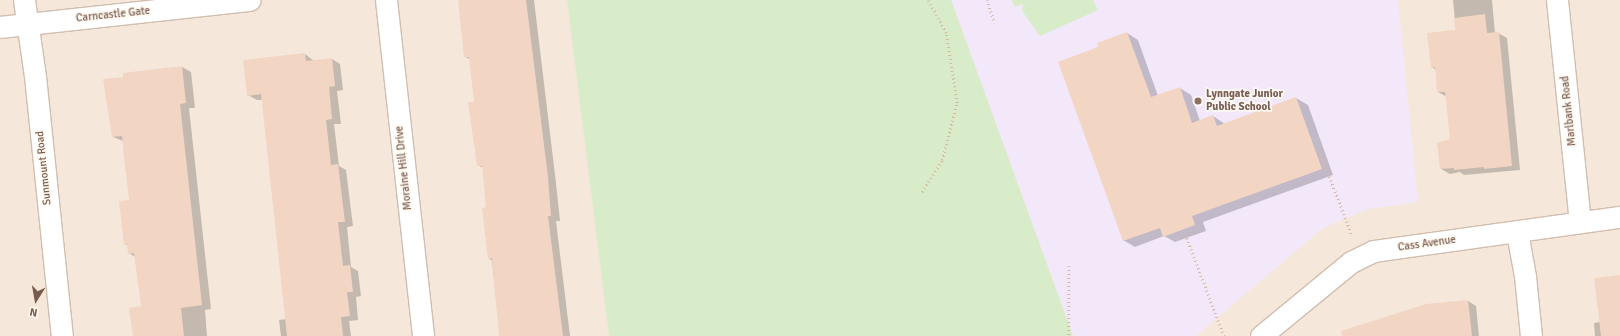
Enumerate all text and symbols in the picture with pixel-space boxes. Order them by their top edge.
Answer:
street label: Carncastle Gate [75,5,151,25]
street label: Marlbank Road [1559,75,1579,147]
place label: Lynngate Junior Public School [1206,88,1283,114]
marker: Lynngate Junior Public School [1193,96,1203,106]
street label: Moraine Hill Drive [393,125,415,211]
street label: Sunmount Road [34,130,54,206]
street label: Cass Avenue [1397,233,1457,255]
north arrow [16,280,56,320]
text: N [29,305,39,319]

